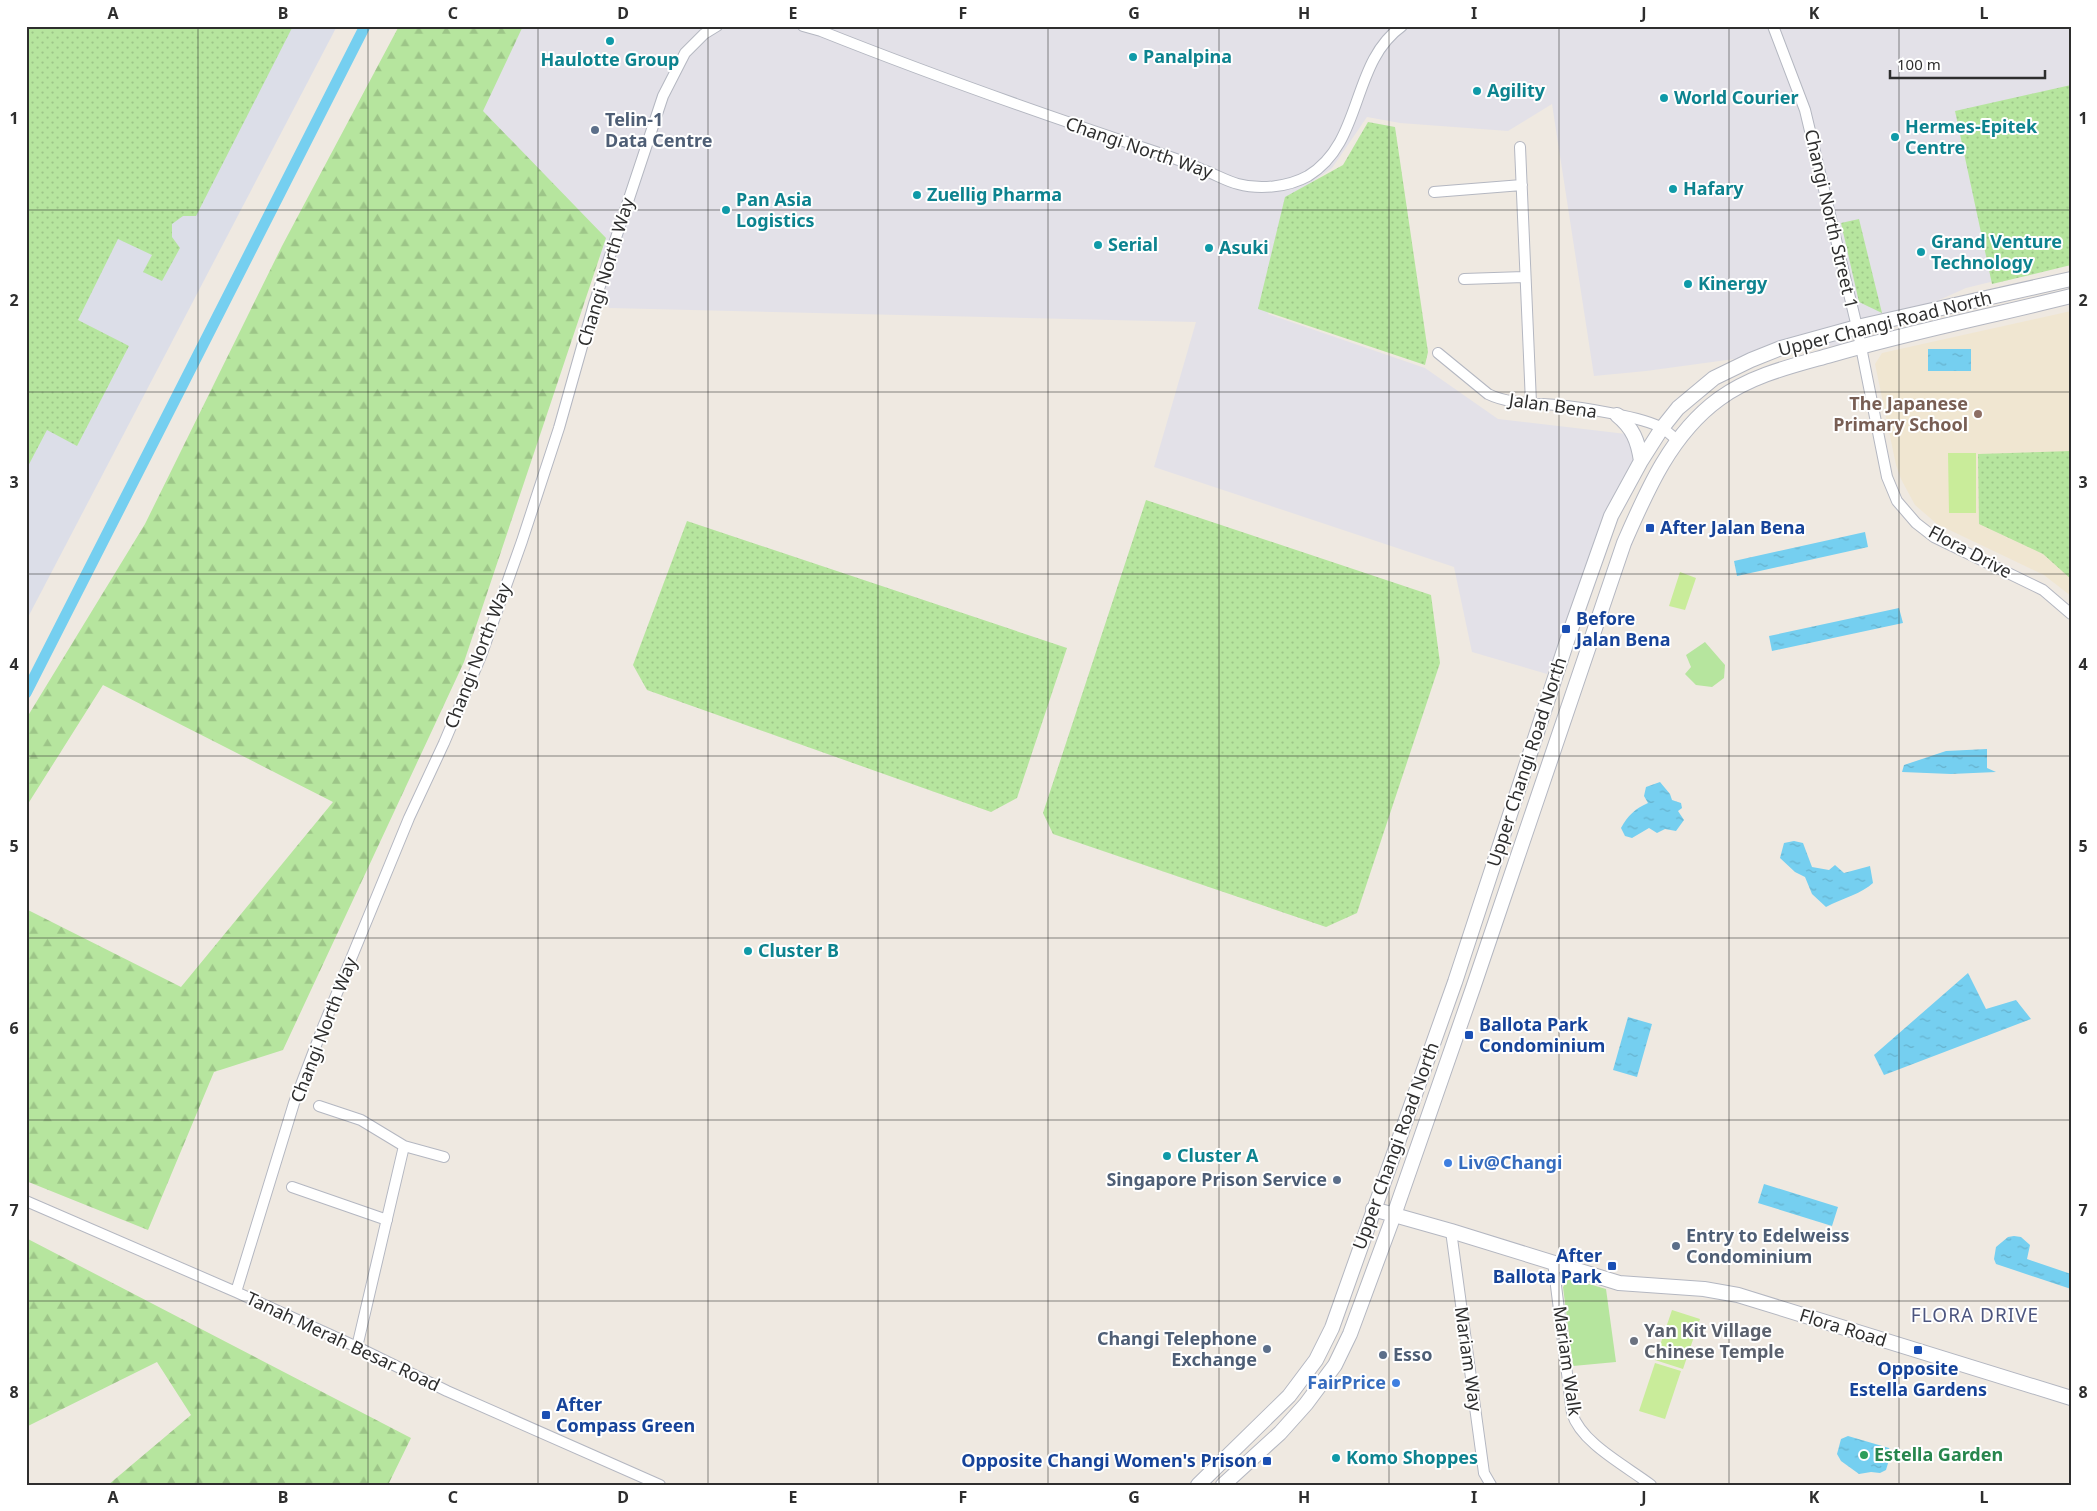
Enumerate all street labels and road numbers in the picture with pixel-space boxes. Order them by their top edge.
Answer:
street label: Changi North Way [1063,111,1217,184]
street label: Changi North Street 1 [1800,127,1864,311]
street label: Changi North Way [571,194,639,349]
street label: Upper Changi Road North [1775,285,1994,361]
street label: Jalan Bena [1506,387,1599,423]
street label: Flora Drive [1925,519,2016,583]
street label: Changi North Way [438,579,516,732]
street label: Upper Changi Road North [1481,654,1571,870]
street label: Changi North Way [284,953,362,1106]
street label: Upper Changi Road North [1346,1039,1444,1253]
street label: Tanah Merah Besar Road [243,1286,444,1397]
street label: Flora Road [1797,1302,1890,1352]
street label: Mariam Walk [1548,1304,1588,1418]
street label: Mariam Way [1450,1305,1488,1414]

